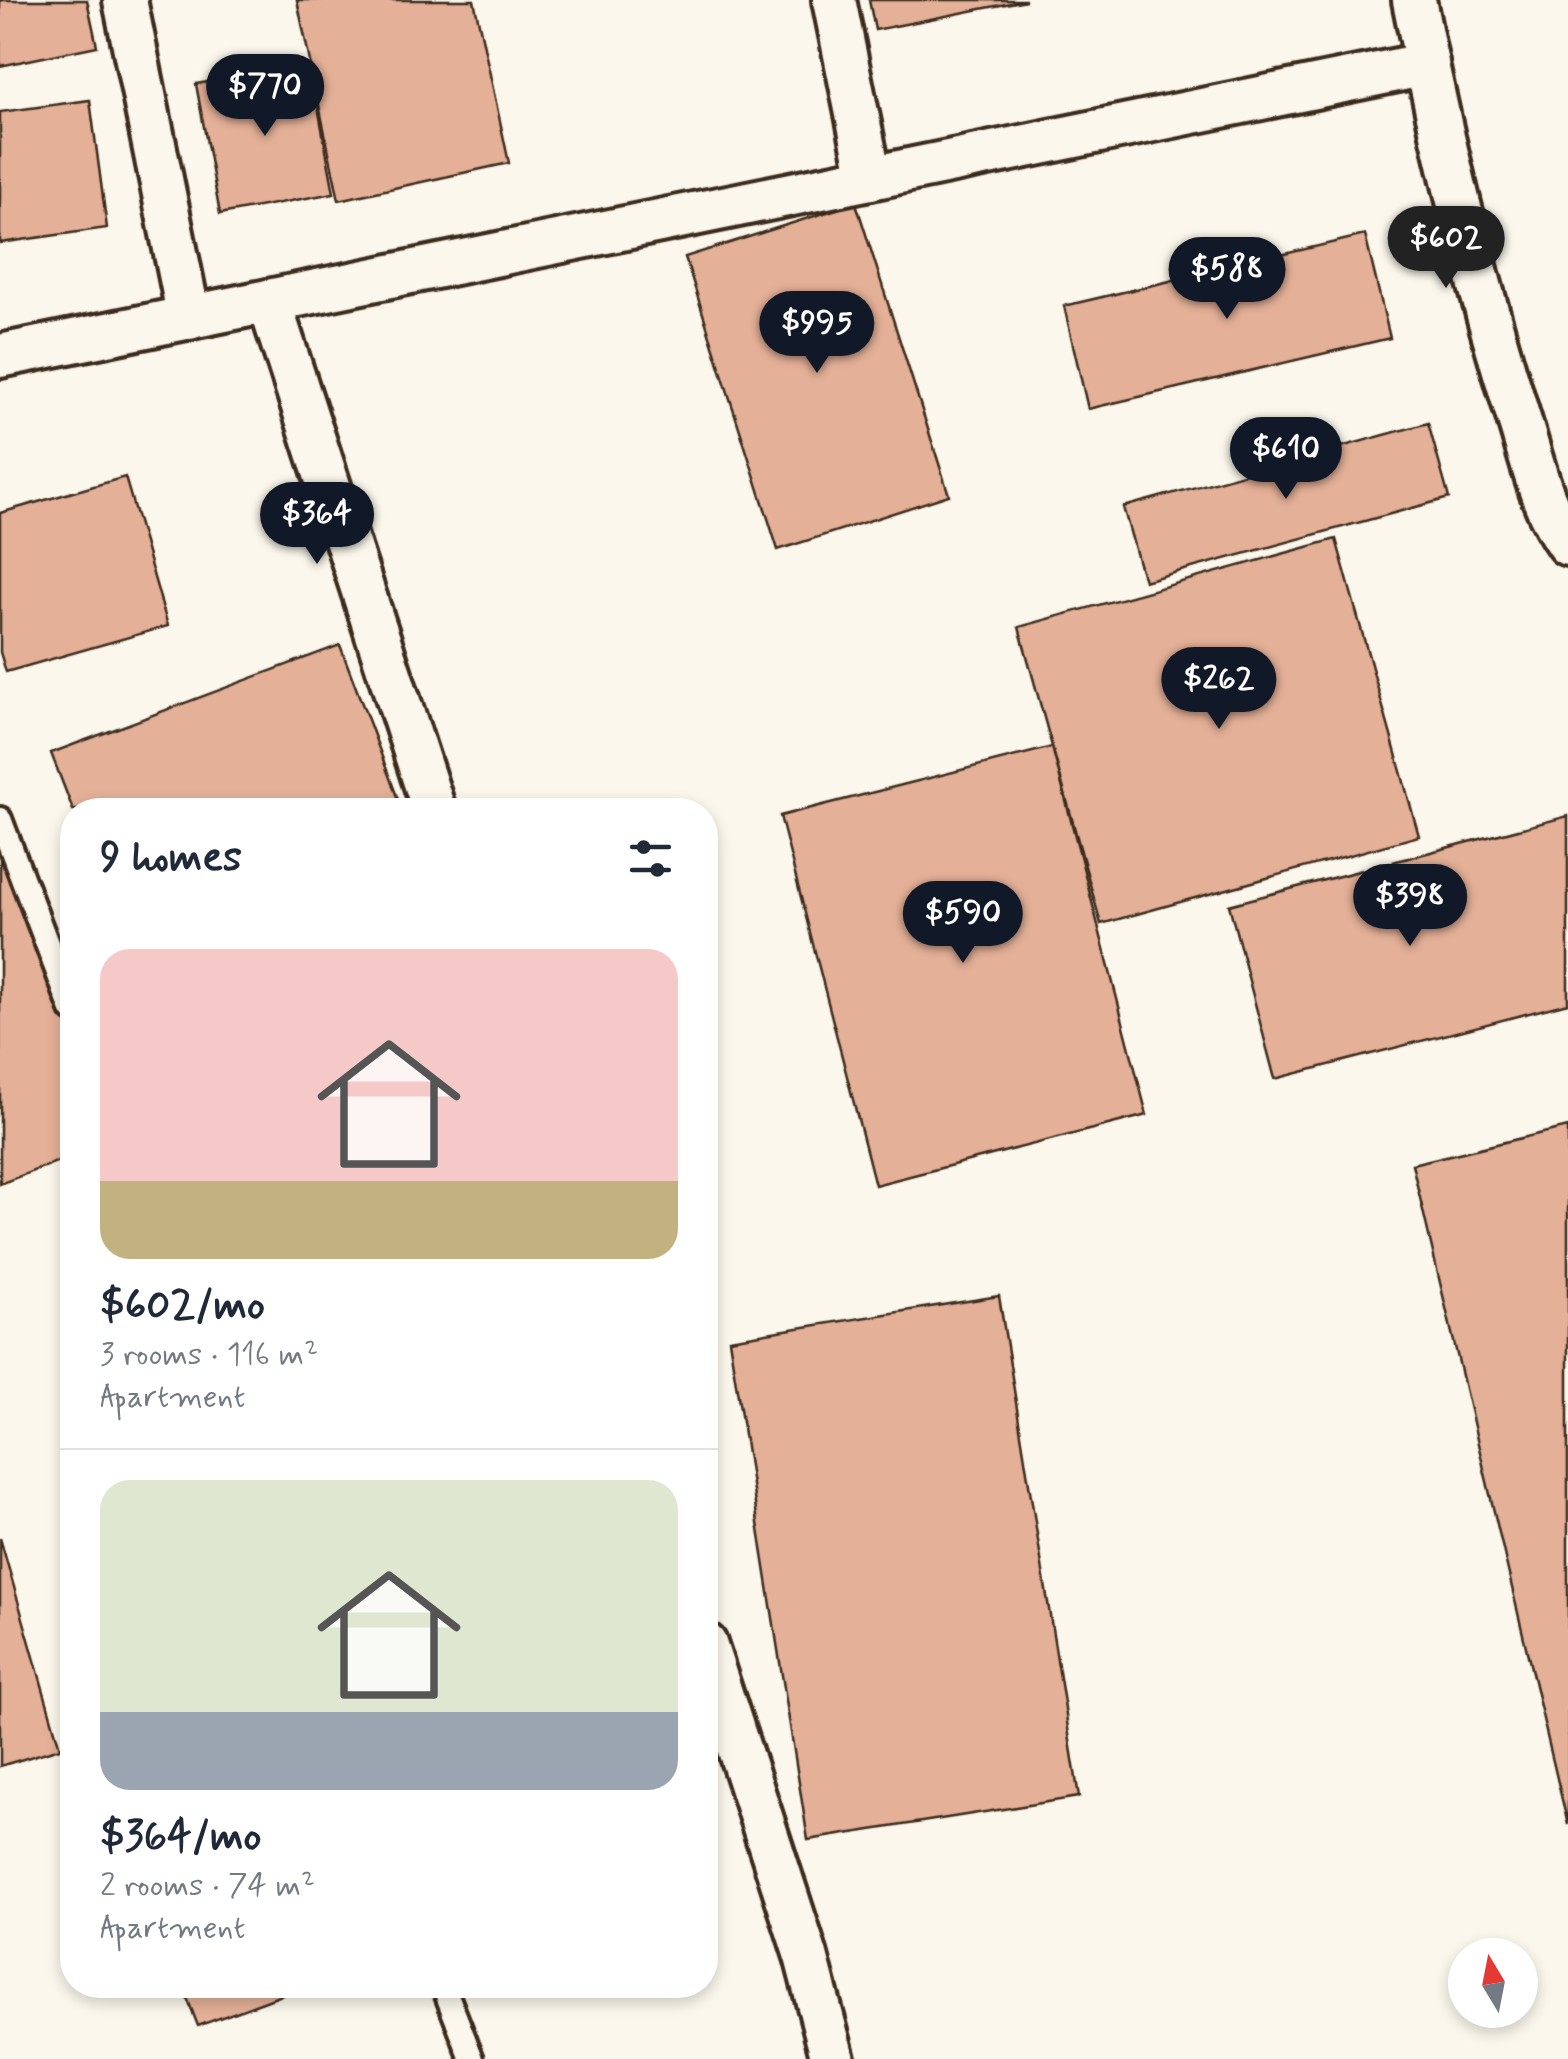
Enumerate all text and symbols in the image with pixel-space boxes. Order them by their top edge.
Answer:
pin: $770 [206,54,324,139]
text: $770 [228,65,302,107]
pin: $602 [1387,206,1505,291]
text: $602 [1410,217,1482,259]
pin: $588 [1168,237,1286,322]
text: $588 [1191,248,1263,290]
pin: $995 [758,291,876,376]
text: $995 [781,302,853,344]
pin: $610 [1227,417,1345,502]
text: $610 [1252,428,1320,470]
pin: $364 [258,482,376,567]
text: $364 [282,493,352,535]
pin: $262 [1160,647,1278,732]
text: $262 [1183,658,1255,700]
text: 9 homes [100,831,242,886]
icon: filters [623,831,678,886]
pin: $398 [1351,864,1469,949]
text: $398 [1375,875,1445,917]
pin: $590 [904,881,1022,966]
text: $590 [925,892,1001,934]
icon: home [299,1014,479,1194]
text: $602/mo [100,1279,265,1334]
text: 3 rooms · 116 m² [100,1334,318,1376]
text: Apartment [100,1376,245,1418]
icon: home [299,1545,479,1725]
text: $364/mo [100,1810,261,1865]
text: 2 rooms · 74 m² [100,1865,315,1907]
text: Apartment [100,1907,245,1949]
north arrow [1448,1938,1538,2028]
map controls [1448,1938,1538,2028]

